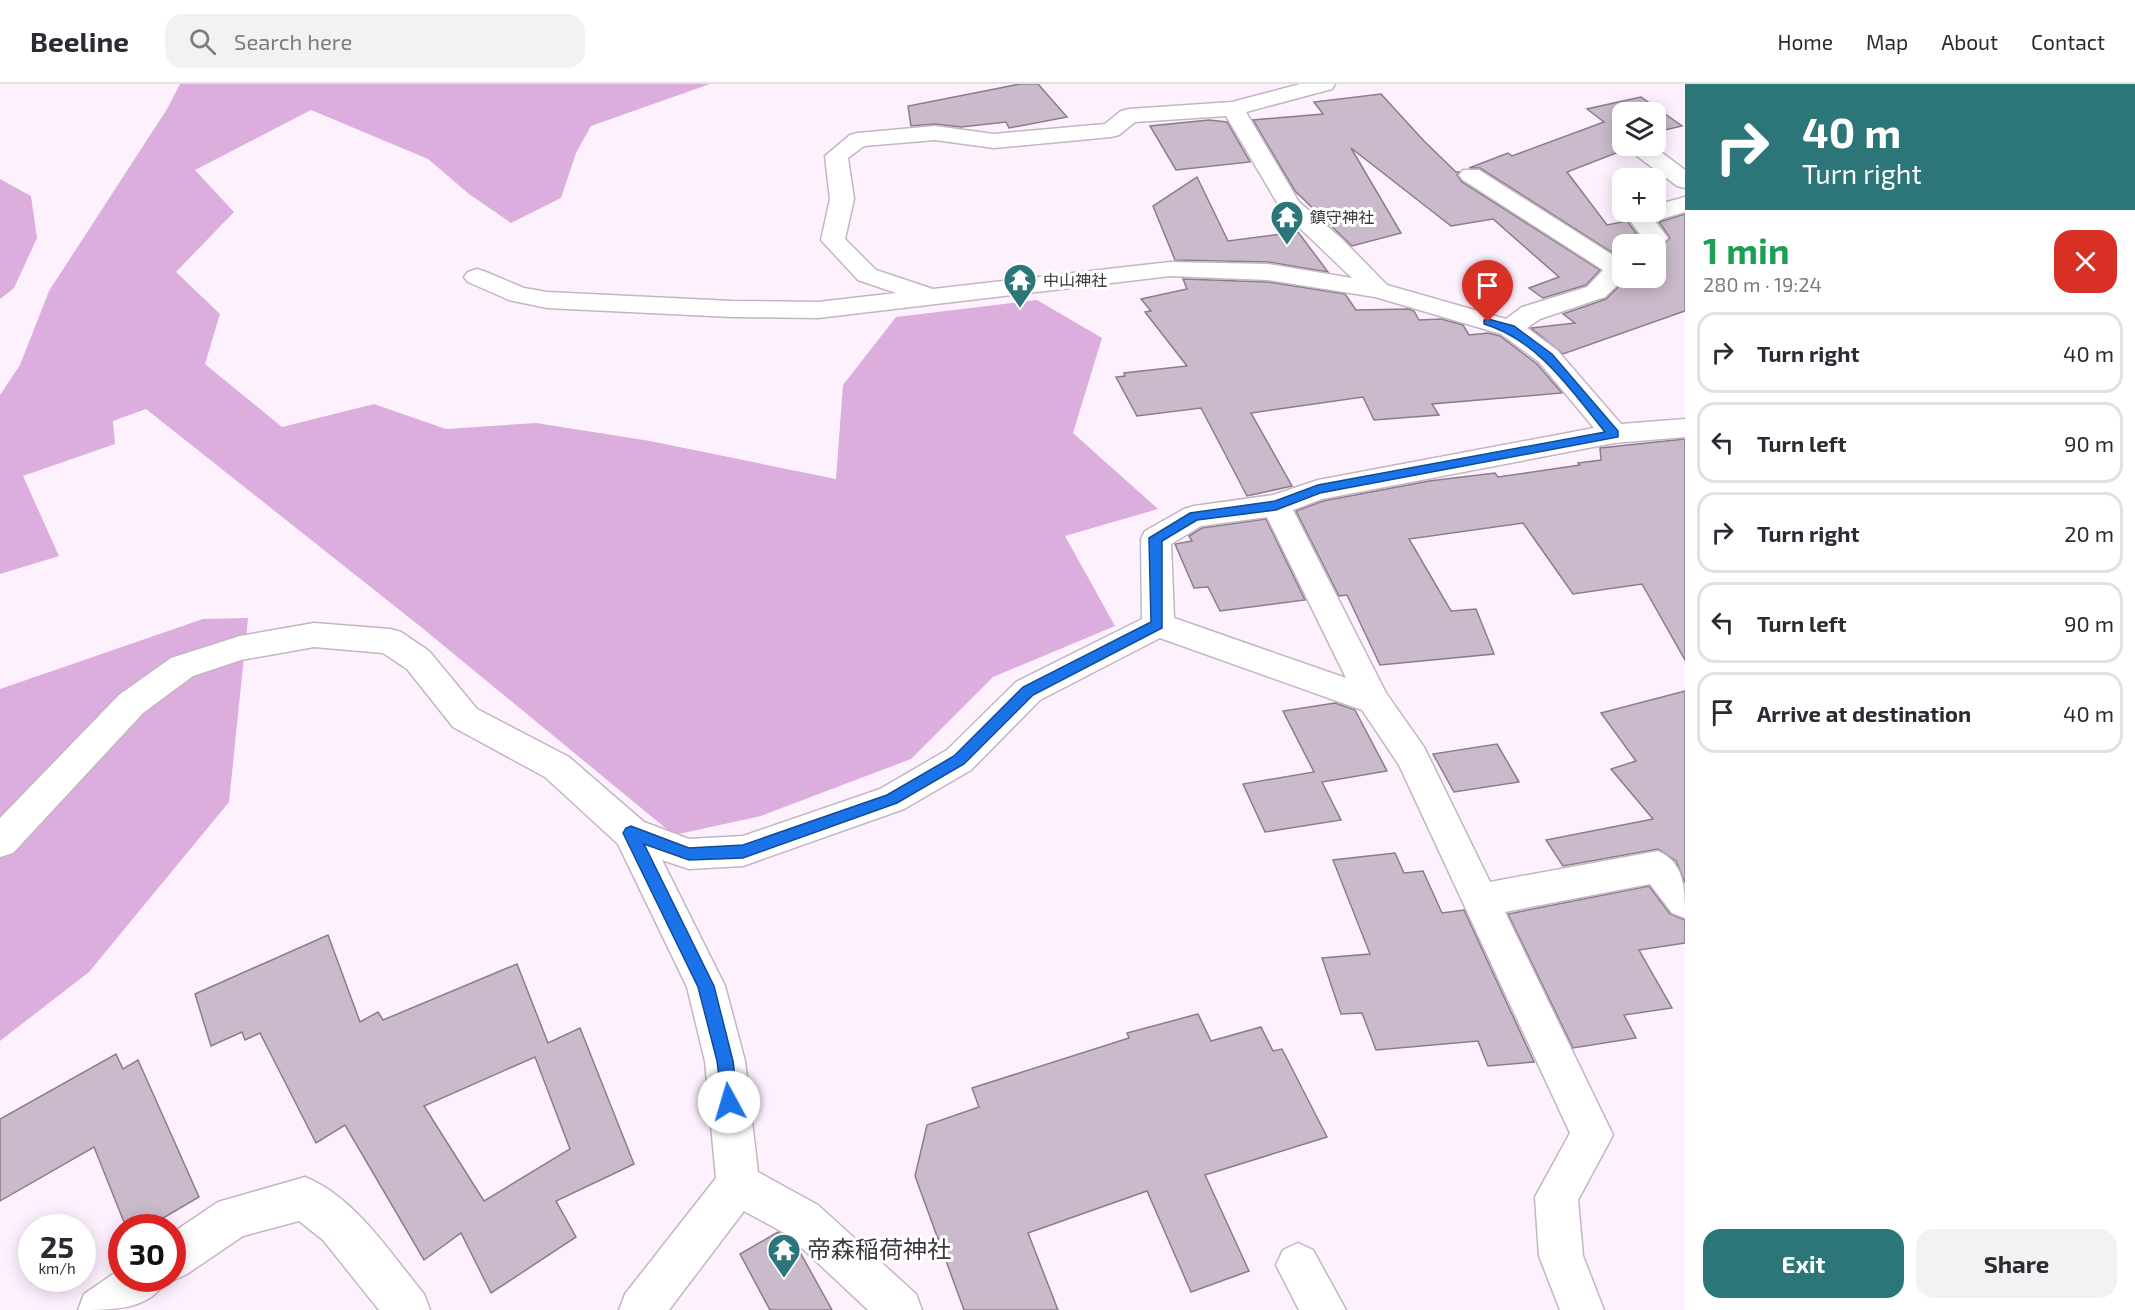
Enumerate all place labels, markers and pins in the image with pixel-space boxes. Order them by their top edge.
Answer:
temple icon: 鎮守神社 [1269,199,1305,246]
place label: 鎮守神社 [1310,207,1374,226]
pin [1462,260,1513,322]
temple icon: 中山神社 [1002,262,1038,309]
place label: 中山神社 [1043,270,1107,289]
temple icon: 帝森稲荷神社 [766,1232,802,1279]
place label: 帝森稲荷神社 [807,1234,951,1263]

